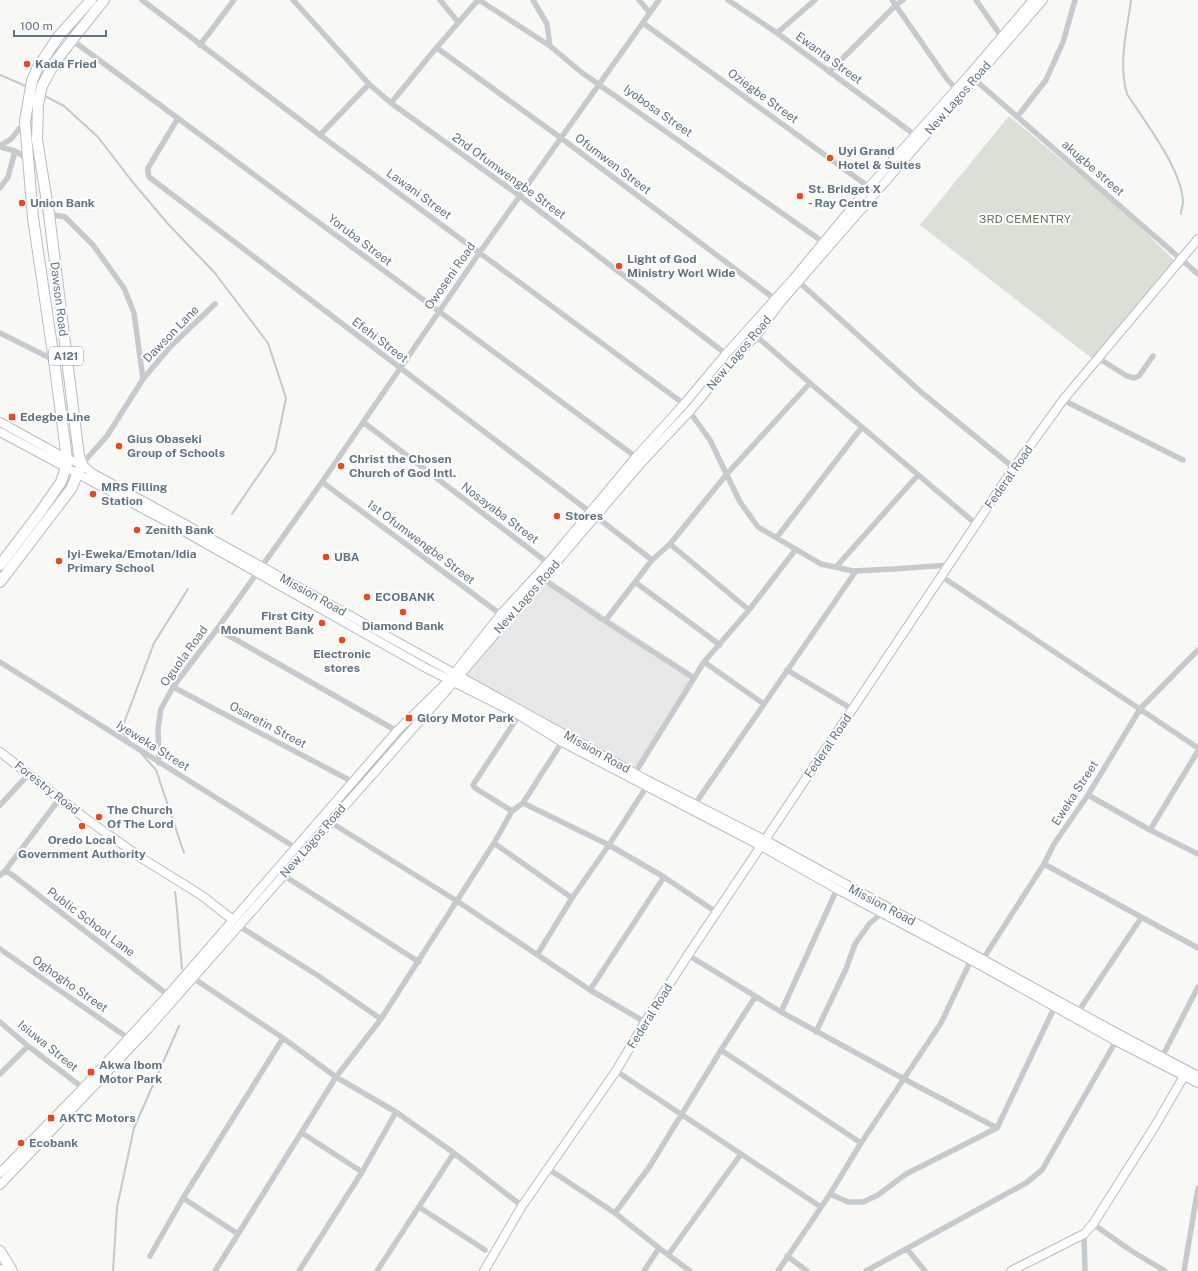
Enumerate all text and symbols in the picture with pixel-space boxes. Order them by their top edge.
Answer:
scale bar [14,12,106,38]
text: 100 m [20,19,53,33]
street label: Ewanta Street [793,29,865,87]
place label: Kada Fried [35,57,97,71]
street label: New Lagos Road [922,58,994,138]
marker: Kada Fried [22,59,32,69]
street label: Oziegbe Street [725,66,801,126]
street label: Iyobosa Street [621,82,695,140]
street label: 2nd Ofumwengbe Street [449,130,569,222]
street label: Ofumwen Street [572,131,654,197]
street label: akugbe street [1059,137,1127,199]
place label: Uyi Grand Hotel & Suites [838,144,921,172]
marker: Uyi Grand Hotel & Suites [825,153,835,163]
street label: Lawani Street [384,166,454,222]
place label: St. Bridget X - Ray Centre [808,182,881,210]
marker: St. Bridget X - Ray Centre [795,191,805,201]
place label: Union Bank [30,196,95,210]
marker: Union Bank [17,198,27,208]
street label: Yoruba Street [325,211,395,269]
park label: 3RD CEMENTRY [979,212,1072,226]
street label: Owoseni Road [422,240,478,312]
place label: Light of God Ministry Worl Wide [627,252,736,280]
street label: Dawson Road [47,261,71,337]
marker: Light of God Ministry Worl Wide [614,261,624,271]
street label: Dawson Lane [140,302,202,365]
street label: New Lagos Road [704,313,774,393]
street label: Efehi Street [349,314,411,366]
road number: A121 [49,347,83,365]
place label: Edegbe Line [20,410,90,424]
marker: Edegbe Line [7,412,17,422]
place label: Gius Obaseki Group of Schools [127,432,225,460]
marker: Gius Obaseki Group of Schools [114,441,124,451]
street label: Federal Road [982,443,1036,511]
place label: Christ the Chosen Church of God Intl. [349,452,456,480]
marker: Christ the Chosen Church of God Intl. [336,461,346,471]
street label: Nosayaba Street [459,479,542,547]
place label: MRS Filling Station [101,480,168,508]
marker: MRS Filling Station [88,489,98,499]
street label: 1st Ofumwengbe Street [364,497,478,587]
place label: Stores [565,509,603,523]
marker: Stores [552,511,562,521]
place label: Zenith Bank [145,523,214,537]
marker: Zenith Bank [132,525,142,535]
place label: Iyi-Eweka/Emotan/Idia Primary School [67,547,197,575]
place label: UBA [334,550,360,564]
marker: UBA [321,552,331,562]
marker: Iyi-Eweka/Emotan/Idia Primary School [54,556,64,566]
street label: New Lagos Road [491,557,563,637]
street label: Mission Road [277,571,349,619]
place label: ECOBANK [375,590,436,604]
marker: ECOBANK [362,592,372,602]
marker: Diamond Bank [398,607,408,617]
place label: First City Monument Bank [221,609,314,637]
marker: First City Monument Bank [317,618,327,628]
place label: Diamond Bank [362,619,444,633]
street label: Oguola Road [157,623,211,689]
marker: Electronic stores [337,635,347,645]
place label: Electronic stores [313,647,371,675]
street label: Osaretin Street [227,699,309,751]
place label: Glory Motor Park [417,711,514,725]
street label: Federal Road [802,711,854,781]
marker: Glory Motor Park [404,713,414,723]
street label: Iyeweka Street [114,718,192,774]
street label: Mission Road [561,728,633,776]
street label: Forestry Road [12,758,82,818]
street label: Eweka Street [1049,758,1101,828]
street label: New Lagos Road [277,801,349,881]
place label: The Church Of The Lord [107,803,174,831]
marker: The Church Of The Lord [94,812,104,822]
marker: Oredo Local Government Authority [77,821,87,831]
place label: Oredo Local Government Authority [18,833,146,861]
street label: Mission Road [846,882,918,928]
street label: Public School Lane [44,884,138,960]
street label: Oghogho Street [30,953,111,1015]
street label: Federal Road [625,981,675,1051]
street label: Isiuwa Street [15,1018,81,1075]
place label: Akwa Ibom Motor Park [99,1058,163,1086]
marker: Akwa Ibom Motor Park [86,1067,96,1077]
place label: AKTC Motors [59,1111,136,1125]
marker: AKTC Motors [46,1113,56,1123]
place label: Ecobank [29,1136,78,1150]
marker: Ecobank [16,1138,26,1148]

